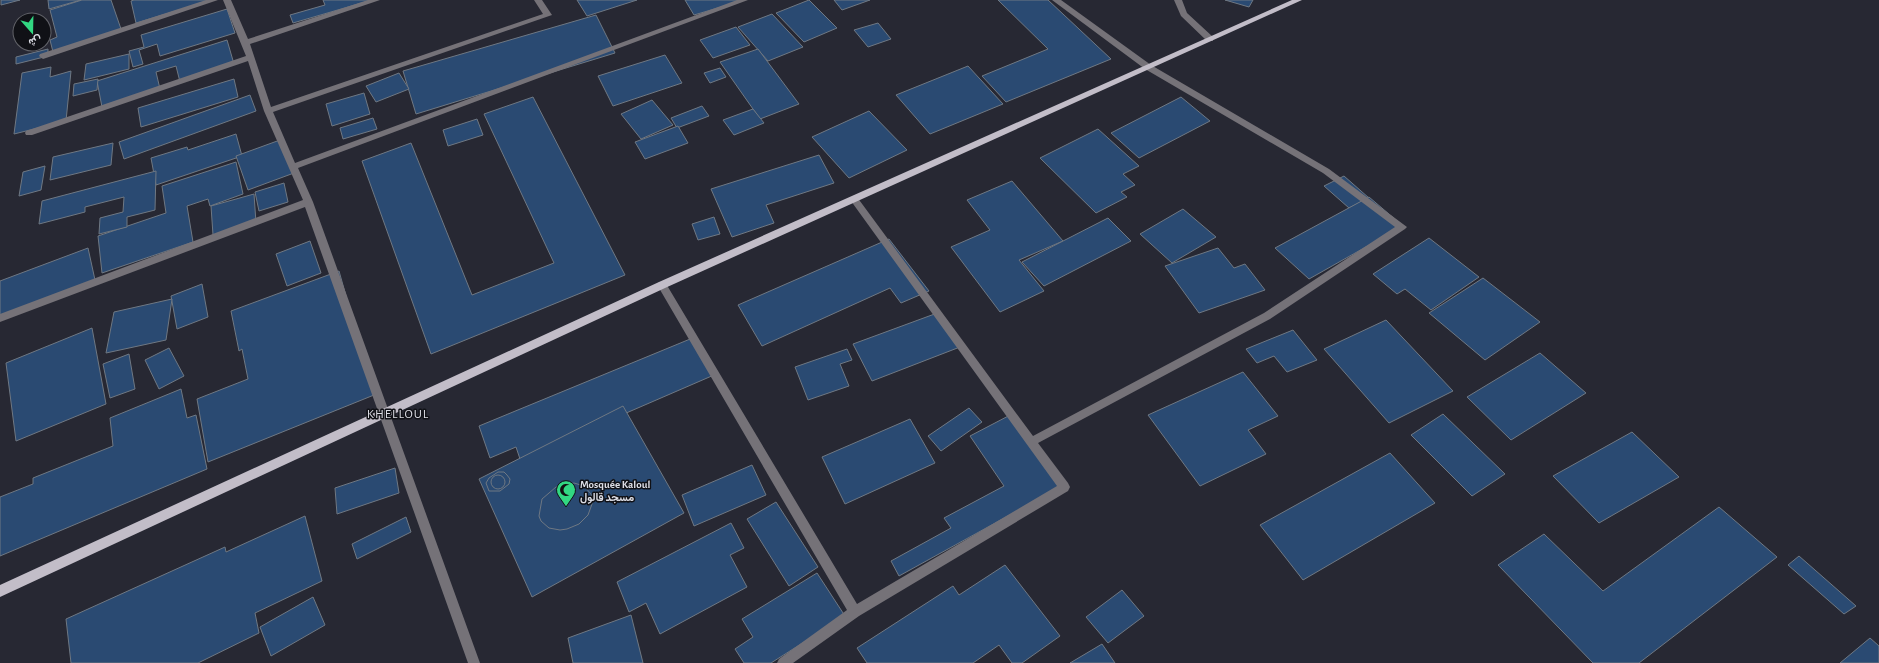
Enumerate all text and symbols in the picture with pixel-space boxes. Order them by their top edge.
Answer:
north arrow [12,12,52,52]
text: ش [27,33,43,48]
district label: KHELLOUL [367,408,429,421]
mosque icon: Mosquée Kaloul مسجد قالول [555,479,577,507]
place label: Mosquée Kaloul مسجد قالول [580,479,650,504]

